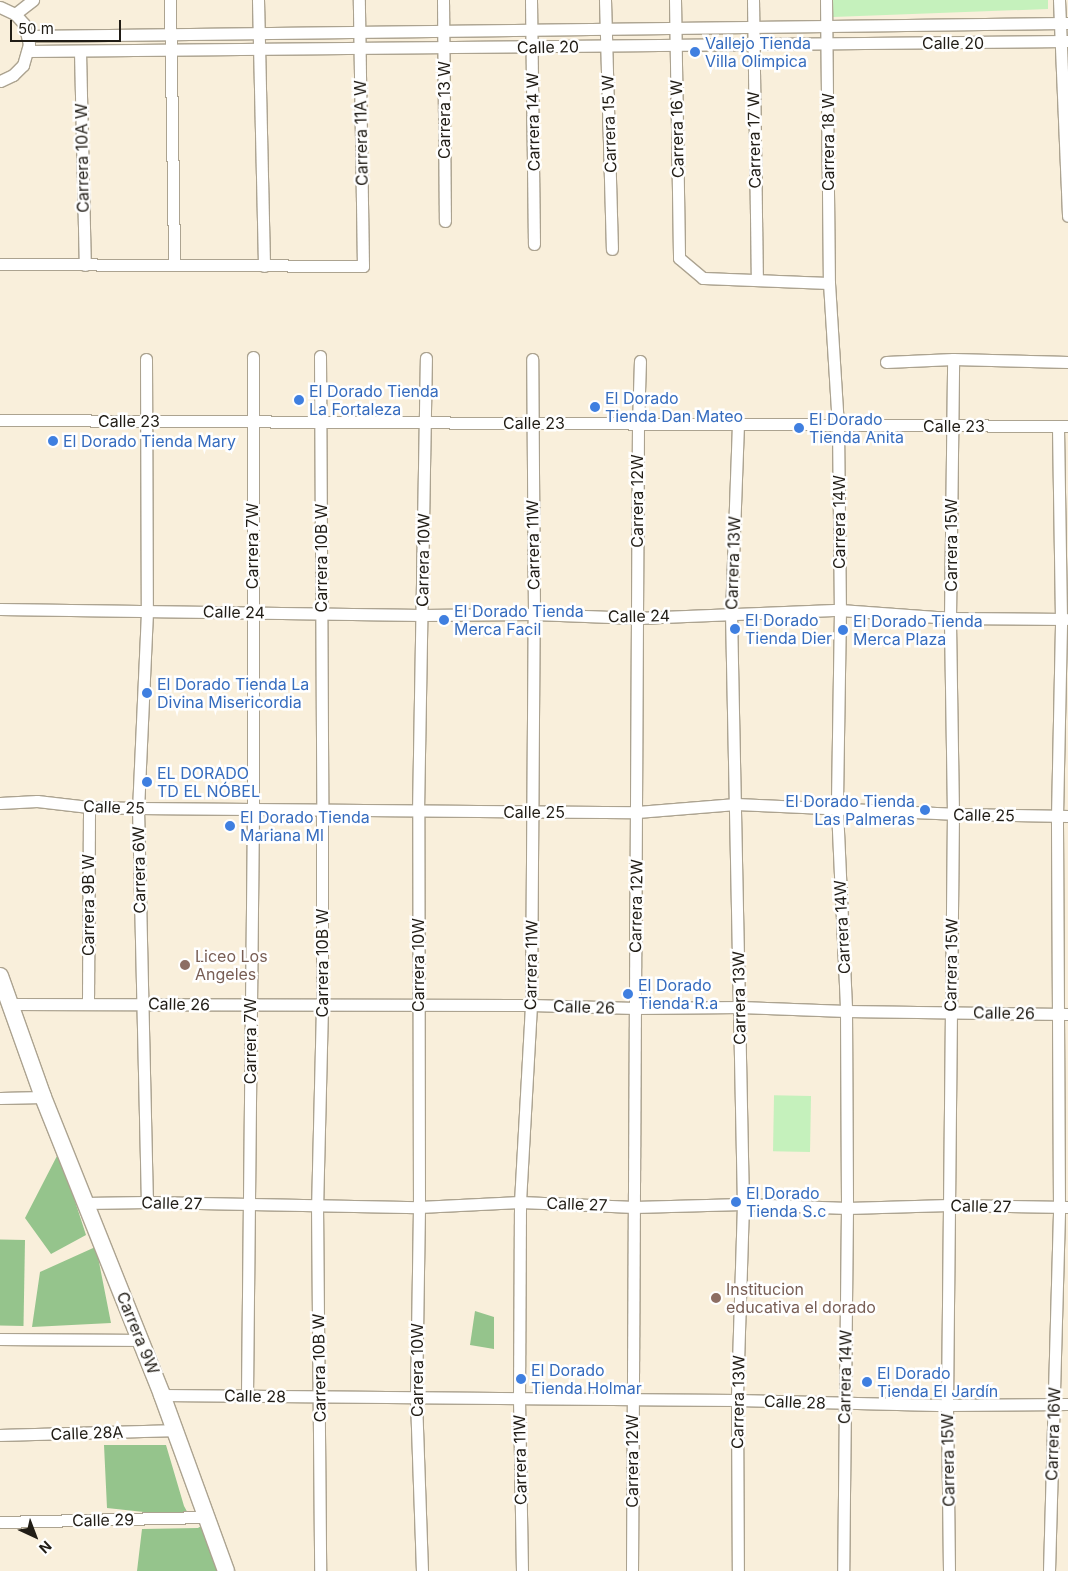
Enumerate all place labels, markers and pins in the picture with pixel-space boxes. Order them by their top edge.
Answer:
place label: Vallejo Tienda Villa Olimpica [705,33,811,71]
marker: Vallejo Tienda Villa Olimpica [689,46,701,58]
place label: El Dorado Tienda La Fortaleza [309,381,439,419]
place label: El Dorado Tienda Dan Mateo [605,388,743,426]
marker: El Dorado Tienda La Fortaleza [293,394,305,406]
marker: El Dorado Tienda Dan Mateo [589,401,601,413]
place label: El Dorado Tienda Anita [809,409,904,447]
marker: El Dorado Tienda Anita [793,422,805,434]
place label: El Dorado Tienda Mary [63,431,236,451]
marker: El Dorado Tienda Mary [47,435,59,447]
place label: El Dorado Tienda Merca Facil [454,601,584,639]
place label: El Dorado Tienda Dier [745,610,832,648]
place label: El Dorado Tienda Merca Plaza [853,611,983,649]
marker: El Dorado Tienda Merca Facil [438,614,450,626]
marker: El Dorado Tienda Dier [729,623,741,635]
marker: El Dorado Tienda Merca Plaza [837,624,849,636]
place label: El Dorado Tienda La Divina Misericordia [157,674,309,712]
marker: El Dorado Tienda La Divina Misericordia [141,687,153,699]
place label: EL DORADO TD EL NÓBEL [157,763,260,801]
marker: EL DORADO TD EL NÓBEL [141,776,153,788]
place label: El Dorado Tienda Las Palmeras [785,791,915,829]
marker: El Dorado Tienda Las Palmeras [919,804,931,816]
place label: El Dorado Tienda Mariana Ml [240,807,370,845]
marker: El Dorado Tienda Mariana Ml [224,820,236,832]
place label: Liceo Los Angeles [195,946,268,984]
marker: Liceo Los Angeles [179,959,191,971]
place label: El Dorado Tienda R.a [638,975,718,1013]
marker: El Dorado Tienda R.a [622,988,634,1000]
place label: El Dorado Tienda S.c [746,1183,826,1221]
marker: El Dorado Tienda S.c [730,1196,742,1208]
place label: Institucion educativa el dorado [726,1279,876,1317]
marker: Institucion educativa el dorado [710,1292,722,1304]
place label: El Dorado Tienda Holmar [531,1360,642,1398]
place label: El Dorado Tienda El Jardín [877,1363,998,1401]
marker: El Dorado Tienda Holmar [515,1373,527,1385]
marker: El Dorado Tienda El Jardín [861,1376,873,1388]

